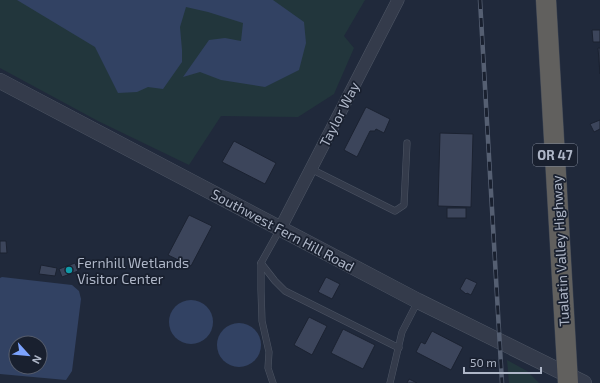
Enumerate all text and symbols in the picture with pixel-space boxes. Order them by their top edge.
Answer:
street label: Taylor Way [315,78,363,149]
road number: OR 47 [533,144,577,166]
street label: Tualatin Valley Highway [548,174,572,327]
street label: Southwest Fern Hill Road [209,185,357,275]
place label: Fernhill Wetlands Visitor Center [77,254,189,287]
marker: Fernhill Wetlands Visitor Center [64,265,74,275]
north arrow [8,335,48,375]
scale bar [464,349,541,375]
text: N [30,353,45,366]
text: 50 m [470,355,497,369]

